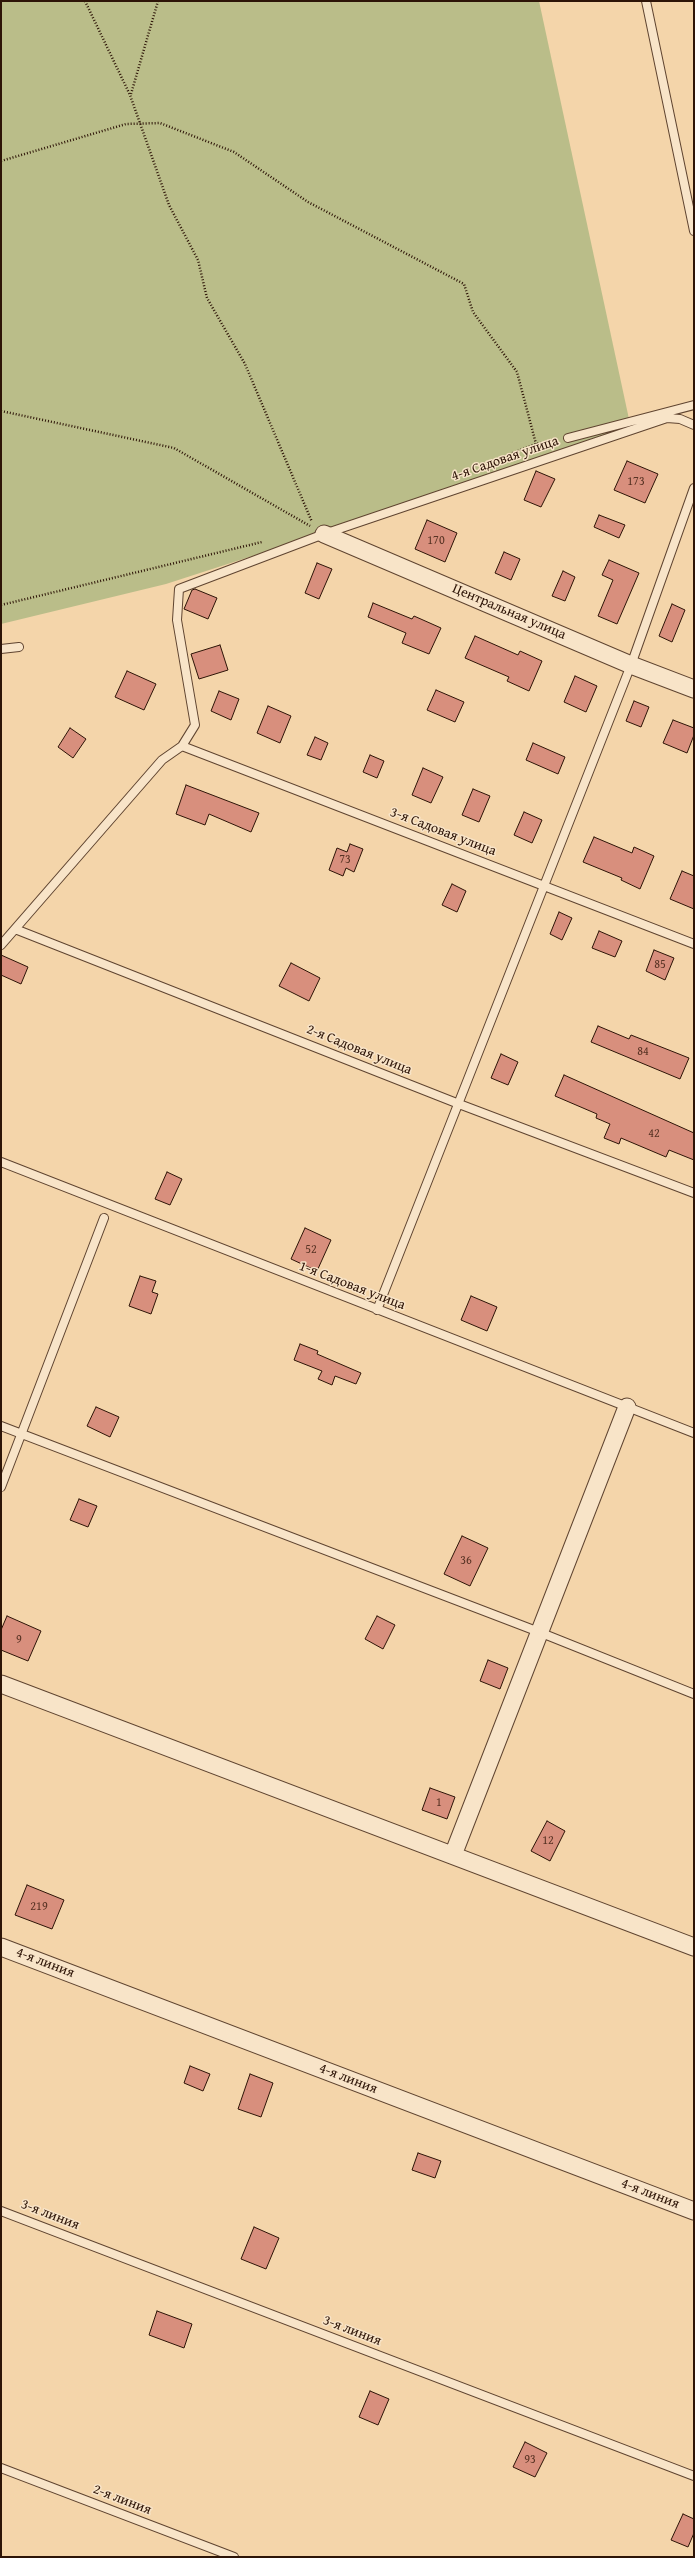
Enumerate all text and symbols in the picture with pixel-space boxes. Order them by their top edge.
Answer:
street label: 4-я Садовая улица [449,433,561,485]
house number: 173 [627,475,645,489]
house number: 170 [427,534,445,548]
street label: Центральная улица [450,580,568,644]
street label: 3-я Садовая улица [388,804,498,860]
house number: 73 [339,853,351,867]
house number: 85 [654,958,666,972]
street label: 2-я Садовая улица [304,1021,414,1079]
house number: 84 [637,1045,649,1059]
house number: 42 [648,1127,660,1141]
house number: 52 [305,1243,317,1257]
street label: 1-я Садовая улица [297,1258,407,1314]
house number: 36 [460,1554,472,1568]
house number: 9 [16,1633,22,1647]
house number: 1 [436,1796,442,1810]
house number: 12 [542,1834,554,1848]
house number: 219 [30,1900,48,1914]
street label: 4-я линия [13,1944,77,1982]
street label: 4-я линия [316,2060,380,2098]
street label: 4-я линия [618,2175,682,2213]
street label: 3-я линия [18,2196,82,2234]
street label: 3-я линия [320,2312,384,2350]
house number: 93 [524,2453,536,2467]
street label: 2-я линия [90,2481,154,2519]

